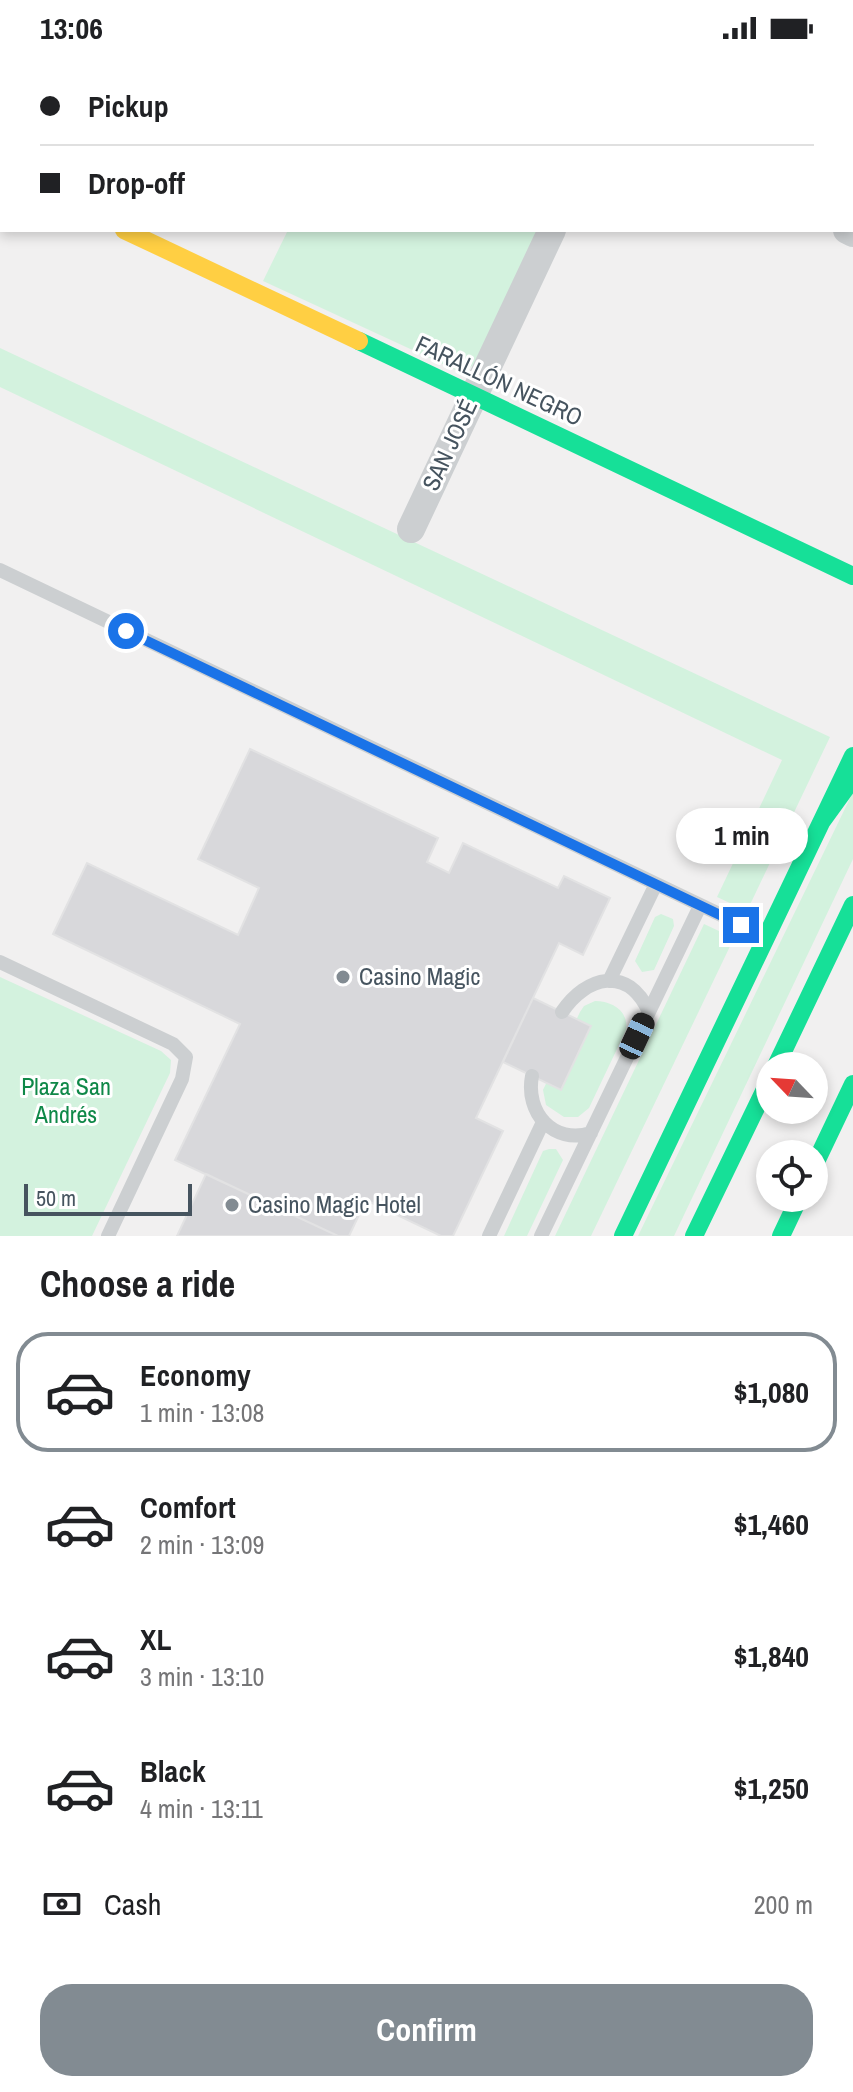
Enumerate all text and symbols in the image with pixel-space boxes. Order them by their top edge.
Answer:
text: 13:06 [40,8,103,48]
text: Pickup [88,86,169,126]
text: Drop-off [88,163,185,203]
street label: FARALLÓN NEGRO [411,327,588,433]
street label: SAN JOSÉ [414,394,484,495]
route start [108,613,144,649]
callout: 1 min [675,809,807,865]
text: 1 min [714,818,770,853]
route end [723,907,759,943]
place label: Casino Magic [359,960,481,992]
marker: Casino Magic [334,968,352,986]
car [616,1009,658,1063]
north arrow [756,1052,828,1124]
map controls [756,1052,828,1212]
park label: Plaza San Andrés [21,1070,111,1130]
button: locate [756,1140,828,1212]
scale bar [24,1180,192,1216]
text: 50 m [36,1183,76,1213]
place label: Casino Magic Hotel [248,1188,421,1220]
marker: Casino Magic Hotel [223,1196,241,1214]
text: Choose a ride [40,1260,235,1308]
text: Economy [140,1355,251,1395]
icon: car [44,1356,116,1428]
text: $1,080 [734,1372,809,1412]
text: 1 min · 13:08 [140,1395,264,1430]
text: Comfort [140,1487,236,1527]
icon: car [44,1488,116,1560]
text: $1,460 [734,1504,809,1544]
text: 2 min · 13:09 [140,1527,264,1562]
text: XL [140,1619,171,1659]
icon: car [44,1620,116,1692]
text: $1,840 [734,1636,809,1676]
text: 3 min · 13:10 [140,1659,264,1694]
text: Black [140,1751,206,1791]
icon: car [44,1752,116,1824]
text: $1,250 [734,1768,809,1808]
text: 4 min · 13:11 [140,1791,263,1826]
icon: cash [40,1882,84,1926]
text: Cash [104,1884,161,1924]
text: 200 m [754,1887,813,1922]
button: Confirm [40,1984,813,2076]

